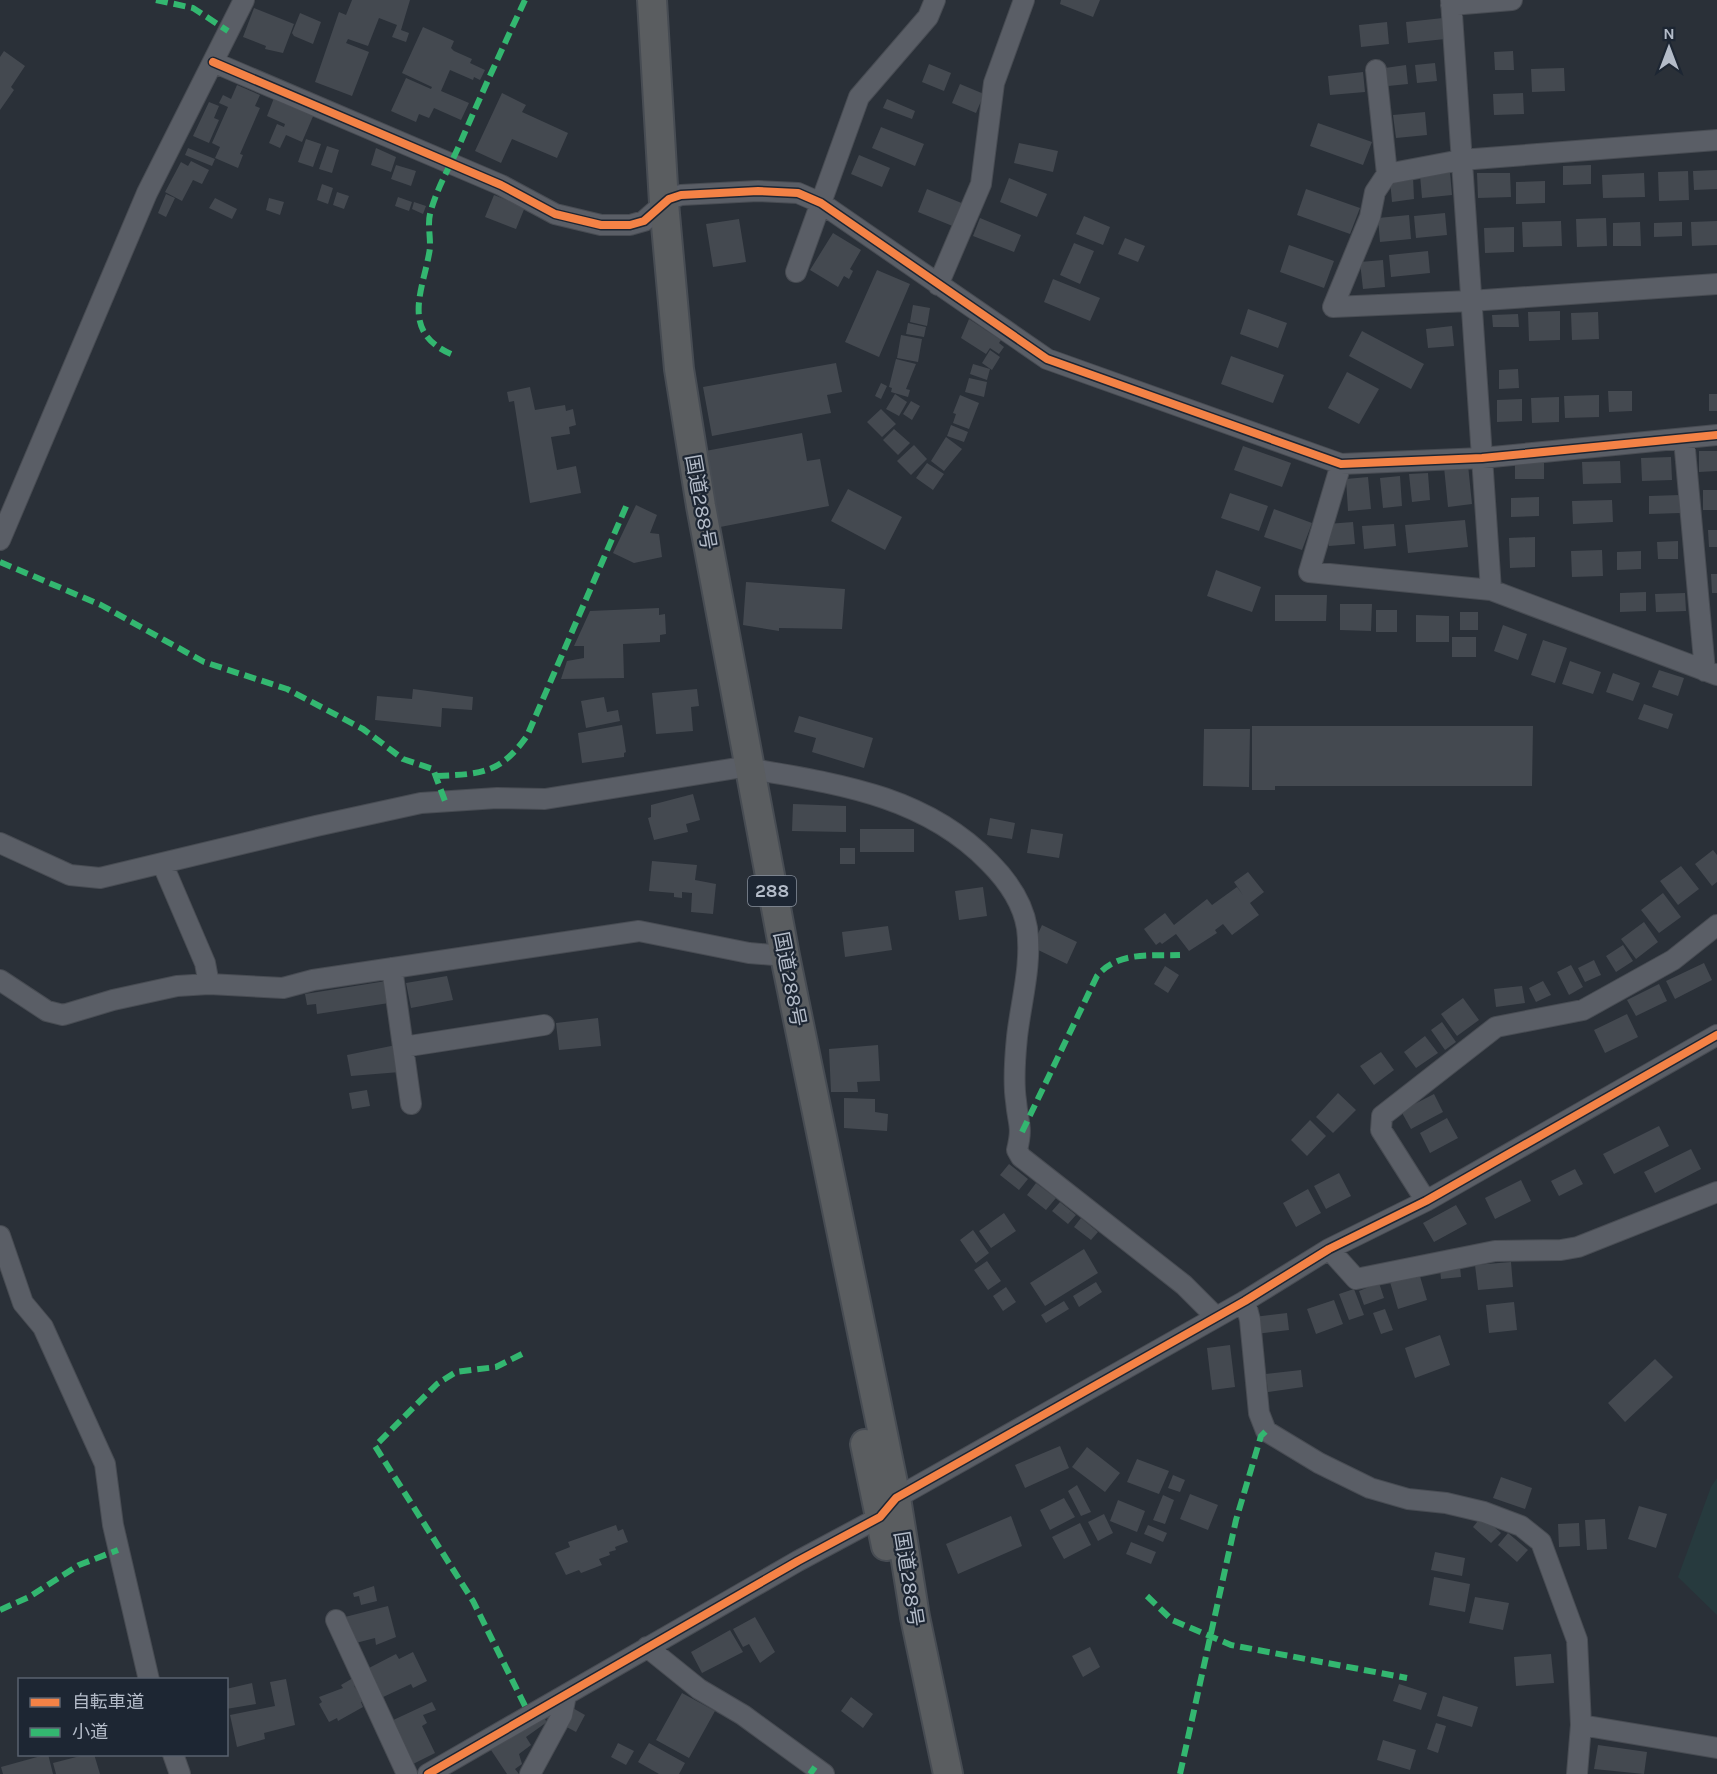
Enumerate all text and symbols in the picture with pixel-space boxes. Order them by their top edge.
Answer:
north arrow [1639,18,1699,78]
text: N [1663,24,1675,43]
street label: 国道288号 [681,453,720,551]
road number: 288 [748,876,796,906]
street label: 国道288号 [769,930,810,1028]
street label: 国道288号 [890,1530,927,1628]
legend [18,1678,228,1756]
text: 自転車道 [72,1691,144,1713]
text: 小道 [72,1721,108,1743]

